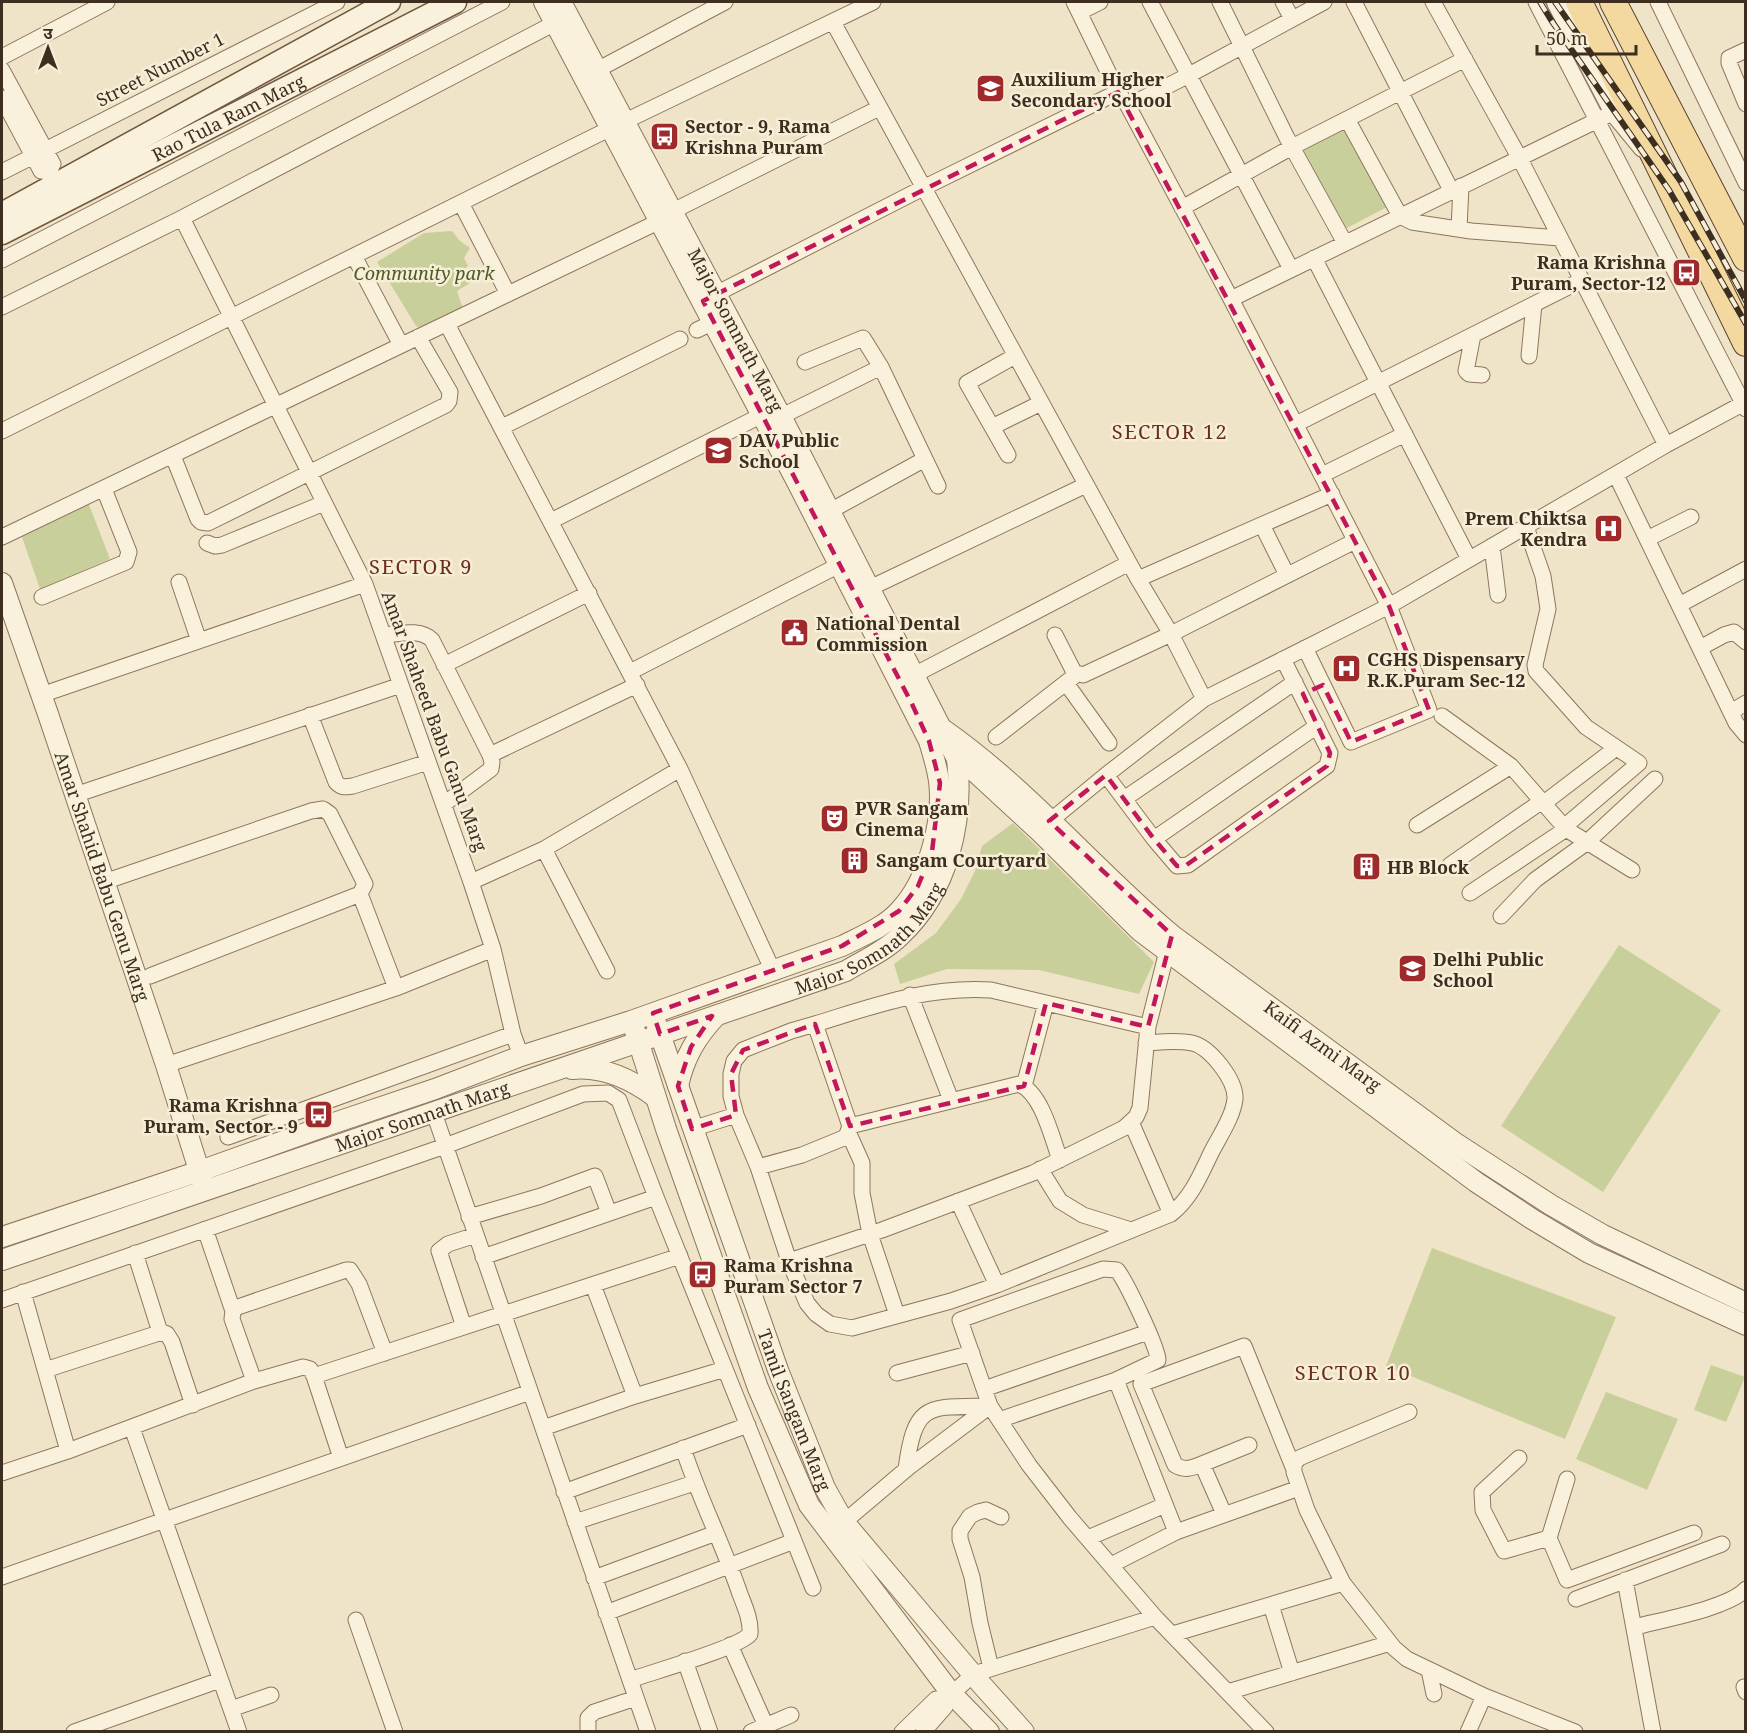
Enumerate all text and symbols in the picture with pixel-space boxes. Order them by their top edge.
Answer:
north arrow [18,18,78,78]
scale bar [1537,18,1636,56]
text: उ [43,22,53,44]
street label: Street Number 1 [92,26,228,112]
text: 50 m [1546,26,1588,50]
place label: Auxilium Higher Secondary School [1011,67,1172,112]
street label: Rao Tula Ram Marg [148,68,309,167]
school or university icon: Auxilium Higher Secondary School [974,73,1006,105]
place label: Sector - 9, Rama Krishna Puram [685,114,830,159]
bus stop icon: Sector - 9, Rama Krishna Puram [648,120,680,152]
street label: Major Somnath Marg [683,244,790,416]
place label: Rama Krishna Puram, Sector-12 [1511,250,1666,295]
bus stop icon: Rama Krishna Puram, Sector-12 [1671,256,1703,288]
park label: Community park [353,261,495,285]
district label: SECTOR 12 [1112,418,1228,445]
place label: DAV Public School [739,428,839,473]
school or university icon: DAV Public School [702,434,734,466]
place label: Prem Chiktsa Kendra [1465,506,1587,551]
hospital icon: Prem Chiktsa Kendra [1592,512,1624,544]
district label: SECTOR 9 [369,553,473,580]
street label: Amar Shaheed Babu Ganu Marg [377,587,494,855]
place label: National Dental Commission [816,611,961,656]
public building icon: National Dental Commission [779,617,811,649]
place label: CGHS Dispensary R.K.Puram Sec-12 [1367,647,1526,692]
hospital icon: CGHS Dispensary R.K.Puram Sec-12 [1330,653,1362,685]
street label: Amar Shahid Babu Genu Marg [49,748,156,1004]
place label: PVR Sangam Cinema [855,796,969,841]
theatre icon: PVR Sangam Cinema [818,802,850,834]
building icon: Sangam Courtyard [839,844,871,876]
place label: Sangam Courtyard [876,848,1047,872]
building icon: HB Block [1350,851,1382,883]
place label: HB Block [1387,855,1469,879]
street label: Major Somnath Marg [792,878,949,1000]
place label: Delhi Public School [1433,947,1544,992]
school or university icon: Delhi Public School [1396,953,1428,985]
street label: Kaifi Azmi Marg [1259,995,1387,1097]
street label: Major Somnath Marg [332,1075,513,1157]
place label: Rama Krishna Puram, Sector - 9 [144,1093,298,1138]
bus stop icon: Rama Krishna Puram, Sector - 9 [303,1099,335,1131]
place label: Rama Krishna Puram Sector 7 [724,1253,863,1298]
bus stop icon: Rama Krishna Puram Sector 7 [687,1259,719,1291]
street label: Tamil Sangam Marg [752,1326,837,1495]
district label: SECTOR 10 [1295,1359,1411,1386]

